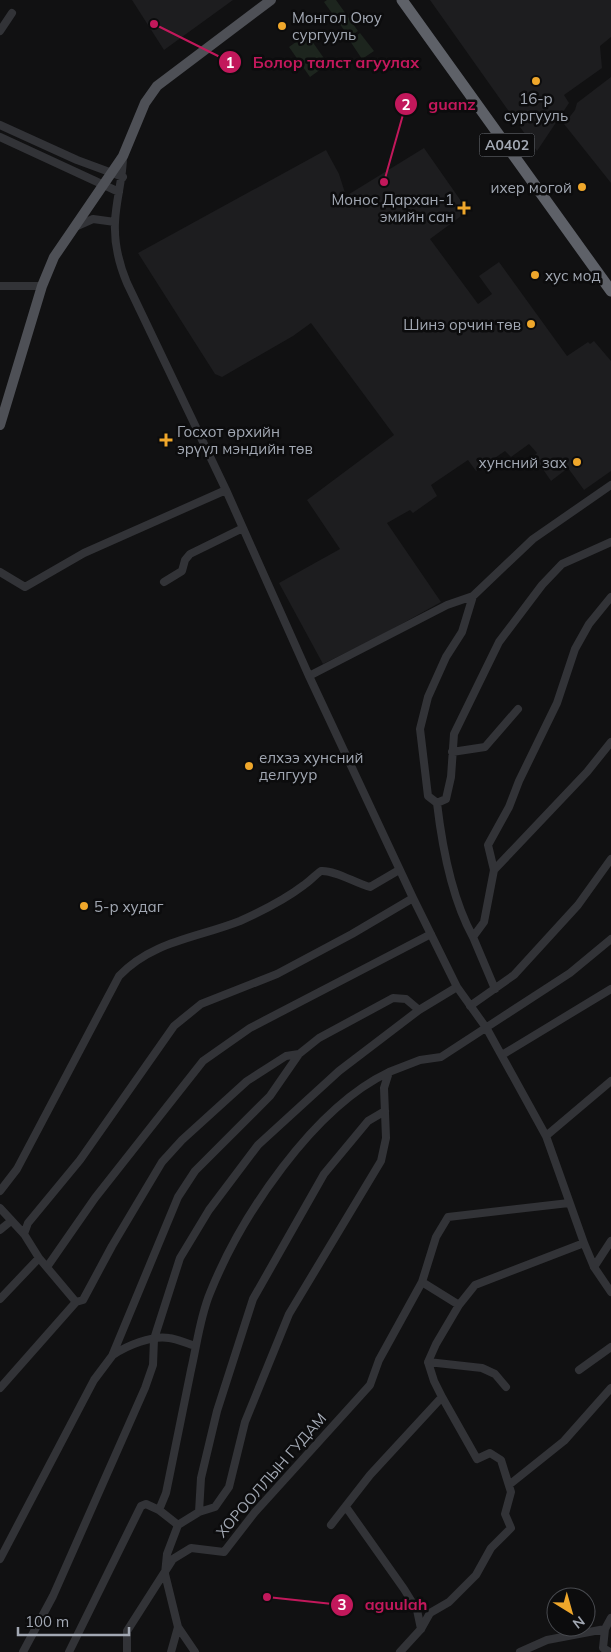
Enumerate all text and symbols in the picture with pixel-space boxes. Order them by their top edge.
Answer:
place label: Монгол Оюу сургууль [292,8,382,44]
marker: Монгол Оюу сургууль [276,20,288,32]
callout: Болор талст агуулах [218,47,429,78]
text: Болор талст агуулах [253,52,420,72]
text: 1 [225,53,235,72]
marker: 16-р сургууль [530,75,542,87]
callout: guanz [394,89,486,120]
place label: 16-р сургууль [504,89,568,125]
text: guanz [428,94,476,114]
text: 2 [401,95,411,114]
road number: A0402 [480,134,534,156]
place label: ихер могой [491,178,572,197]
marker: ихер могой [576,181,588,193]
place label: Монос Дархан-1 эмийн сан [331,190,454,226]
marker: Монос Дархан-1 эмийн сан [458,202,470,214]
place label: хус мод [545,266,601,285]
marker: хус мод [529,269,541,281]
place label: Шинэ орчин төв [403,315,521,334]
marker: Шинэ орчин төв [525,318,537,330]
place label: Госхот өрхийн эрүүл мэндийн төв [177,422,313,458]
marker: Госхот өрхийн эрүүл мэндийн төв [159,433,173,447]
place label: хунсний зах [479,453,567,472]
marker: хунсний зах [571,456,583,468]
place label: елхээ хунсний делгуур [259,748,363,784]
marker: елхээ хунсний делгуур [243,760,255,772]
place label: 5-р худаг [94,897,164,916]
marker: 5-р худаг [78,900,90,912]
street label: ХОРООЛЛЫН ГУДАМ [212,1409,330,1541]
north arrow [546,1587,596,1637]
callout: aguulah [330,1589,437,1620]
text: aguulah [365,1594,427,1614]
text: 3 [337,1595,347,1614]
scale bar [18,1604,129,1636]
text: 100 m [25,1612,69,1631]
text: N [569,1612,588,1633]

